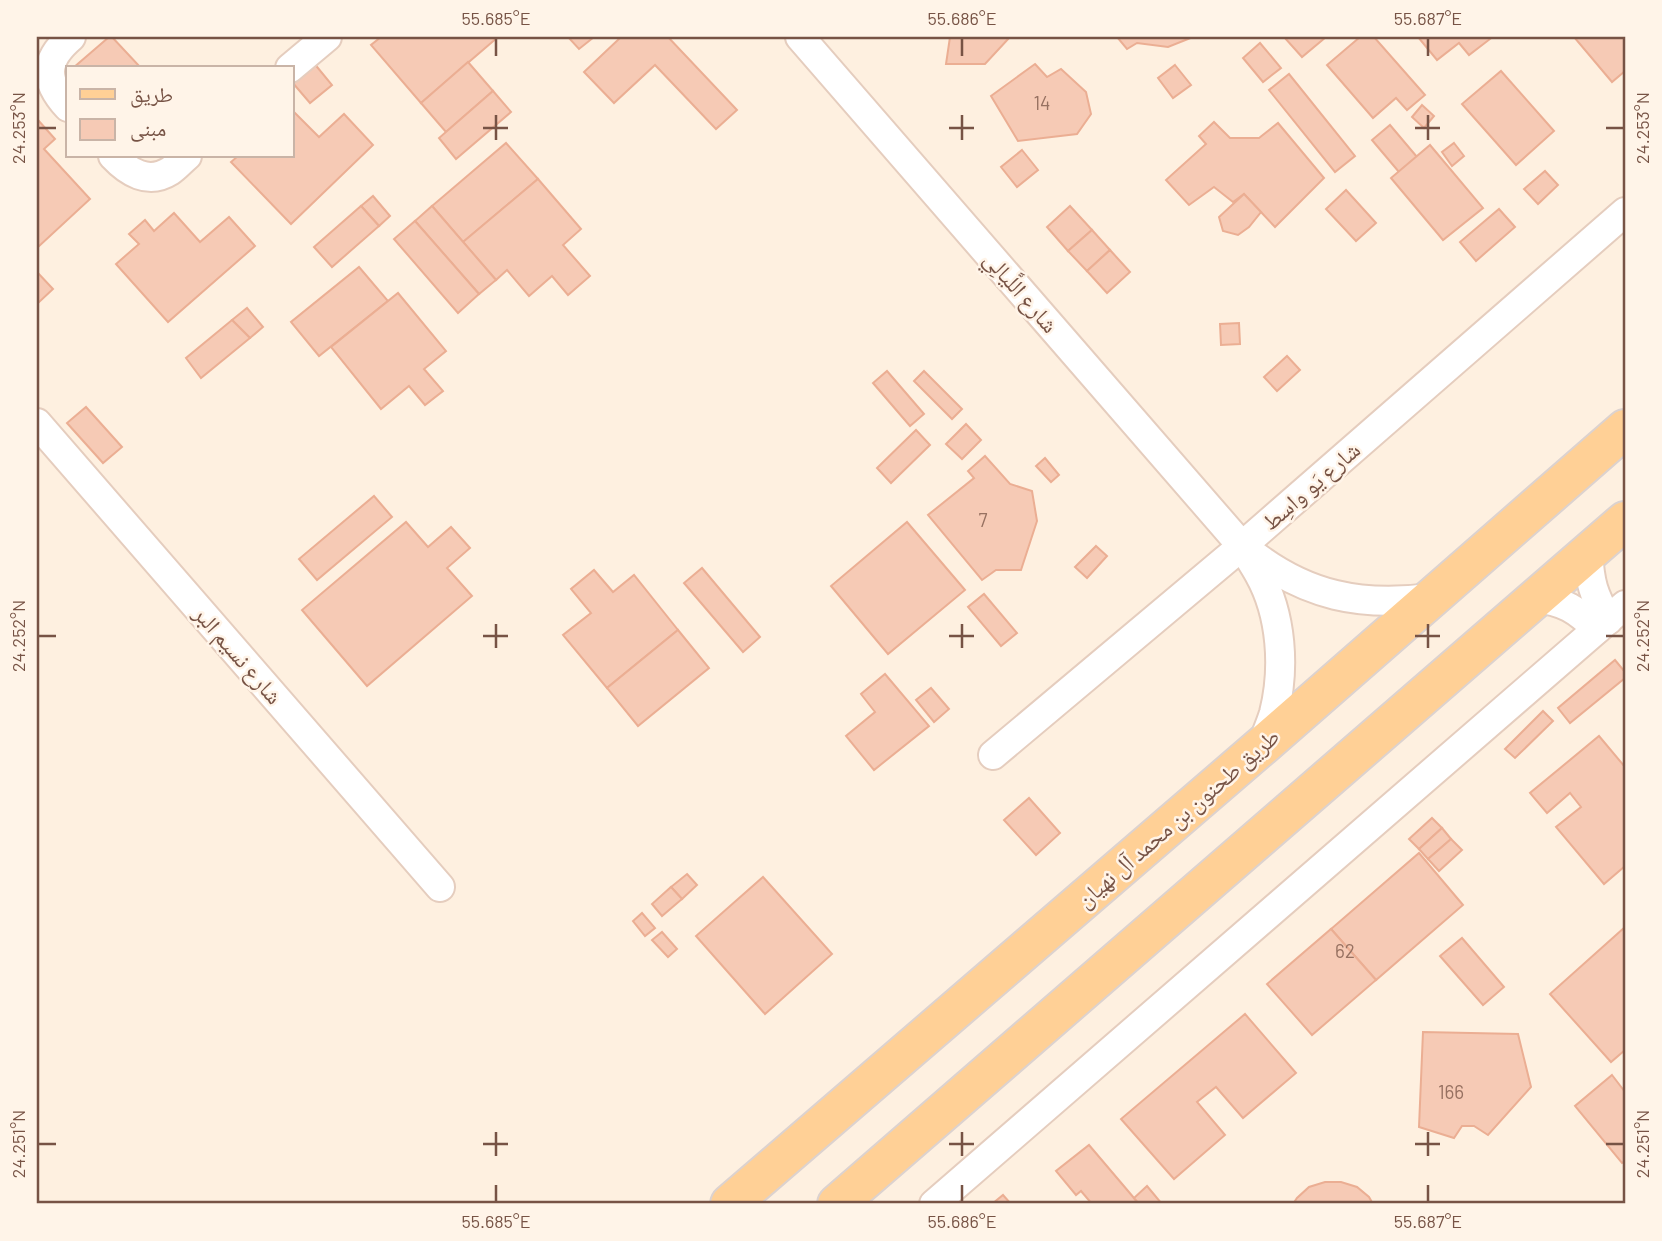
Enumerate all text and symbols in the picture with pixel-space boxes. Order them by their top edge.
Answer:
text: 55.685°E [461,7,531,29]
text: 55.686°E [927,7,997,29]
text: 55.687°E [1394,7,1462,29]
legend [66,66,294,158]
text: طريق [130,81,173,108]
house number: 14 [1033,91,1051,114]
text: 24.253°N [7,92,29,164]
text: 24.253°N [1631,92,1653,164]
text: مبنى [130,115,166,142]
street label: شارع اللَّيالِي [974,245,1065,342]
street label: شارع يَو واسِط [1256,435,1366,537]
house number: 7 [979,508,988,531]
street label: شارع نسيم البر [185,599,289,711]
text: 24.252°N [7,600,29,672]
text: 24.252°N [1631,600,1653,672]
street label: طريق طحنون بن محمد آل نهيان [1070,722,1285,914]
house number: 62 [1335,939,1355,962]
house number: 166 [1438,1080,1464,1103]
text: 24.251°N [7,1110,29,1178]
text: 24.251°N [1631,1110,1653,1178]
text: 55.685°E [461,1210,531,1232]
text: 55.686°E [927,1210,997,1232]
text: 55.687°E [1394,1210,1462,1232]

